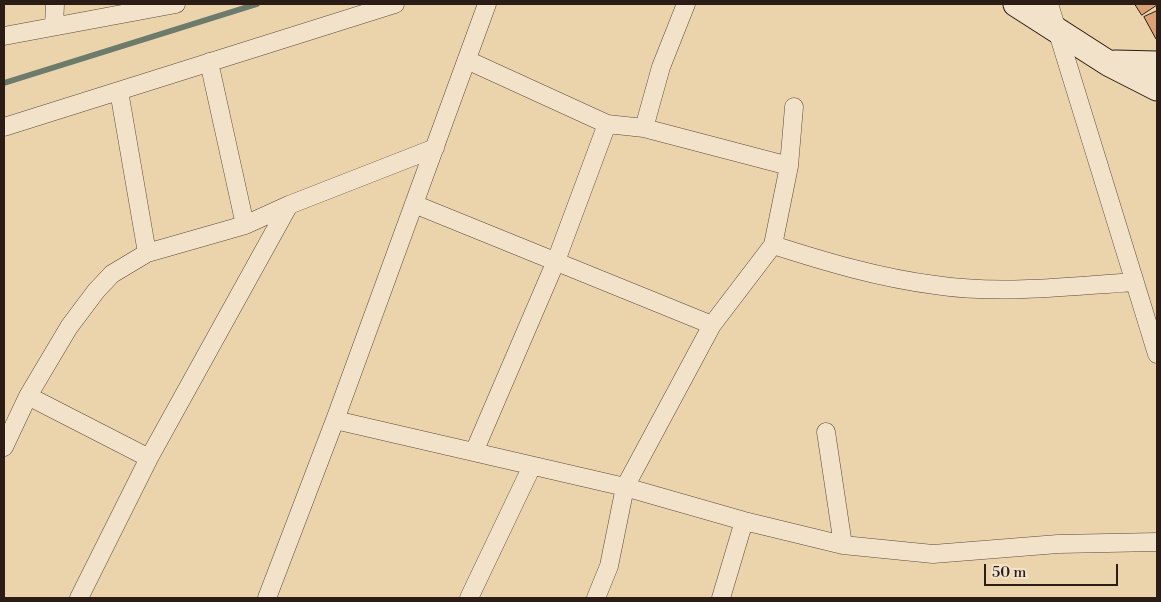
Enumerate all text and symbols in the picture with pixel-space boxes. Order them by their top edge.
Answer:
scale bar [986,554,1120,586]
text: 50 m [992,563,1026,582]

